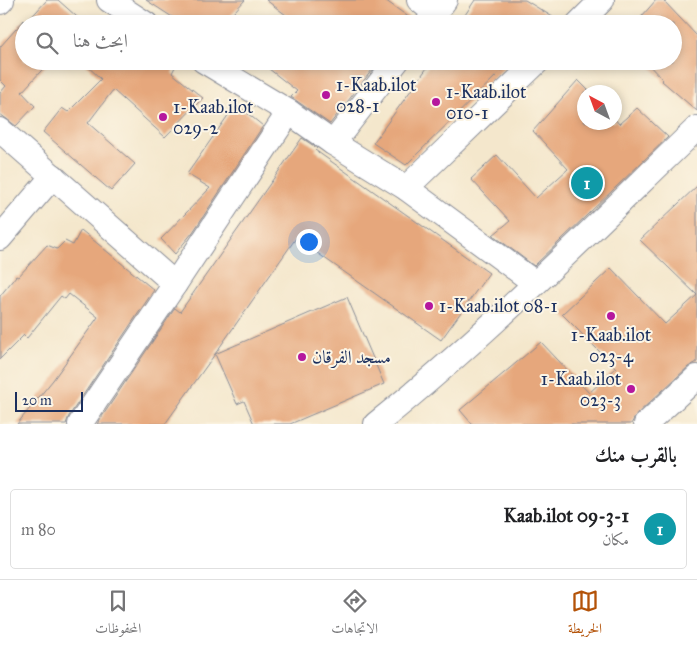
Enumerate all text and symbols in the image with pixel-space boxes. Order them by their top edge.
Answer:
search box [15,15,682,70]
icon: search [33,29,61,57]
text: ابحث هنا [73,29,128,52]
place label: 1-Kaab.ilot 028-1 [336,74,417,117]
place label: 1-Kaab.ilot 010-1 [446,81,527,124]
north arrow [577,85,622,130]
marker: 1-Kaab.ilot 028-1 [320,89,332,101]
place label: 1-Kaab.ilot 029-2 [173,96,254,139]
marker: 1-Kaab.ilot 010-1 [430,96,442,108]
marker: 1-Kaab.ilot 029-2 [157,111,169,123]
pin: 1 [571,164,603,202]
your location [296,229,322,255]
place label: 1-Kaab.ilot 08-1 [439,295,558,317]
marker: 1-Kaab.ilot 08-1 [423,300,435,312]
marker: 1-Kaab.ilot 023-4 [605,310,617,322]
place label: 1-Kaab.ilot 023-4 [571,324,652,367]
place label: مسجد الفرقان [312,346,391,369]
marker: مسجد الفرقان [296,351,308,363]
place label: 1-Kaab.ilot 023-3 [541,368,622,411]
marker: 1-Kaab.ilot 023-3 [625,383,637,395]
scale bar [15,389,82,412]
text: 20 m [22,392,52,409]
text: بالقرب منك [595,442,677,468]
text: 1-Kaab.ilot 09-3 [503,504,629,527]
text: 80 m [21,520,56,539]
text: 1 [657,520,663,539]
text: مكان [602,530,629,549]
tab: المحفوظات [95,587,141,642]
tab: الاتجاهات [331,587,378,642]
tab: الخريطة [568,587,602,642]

